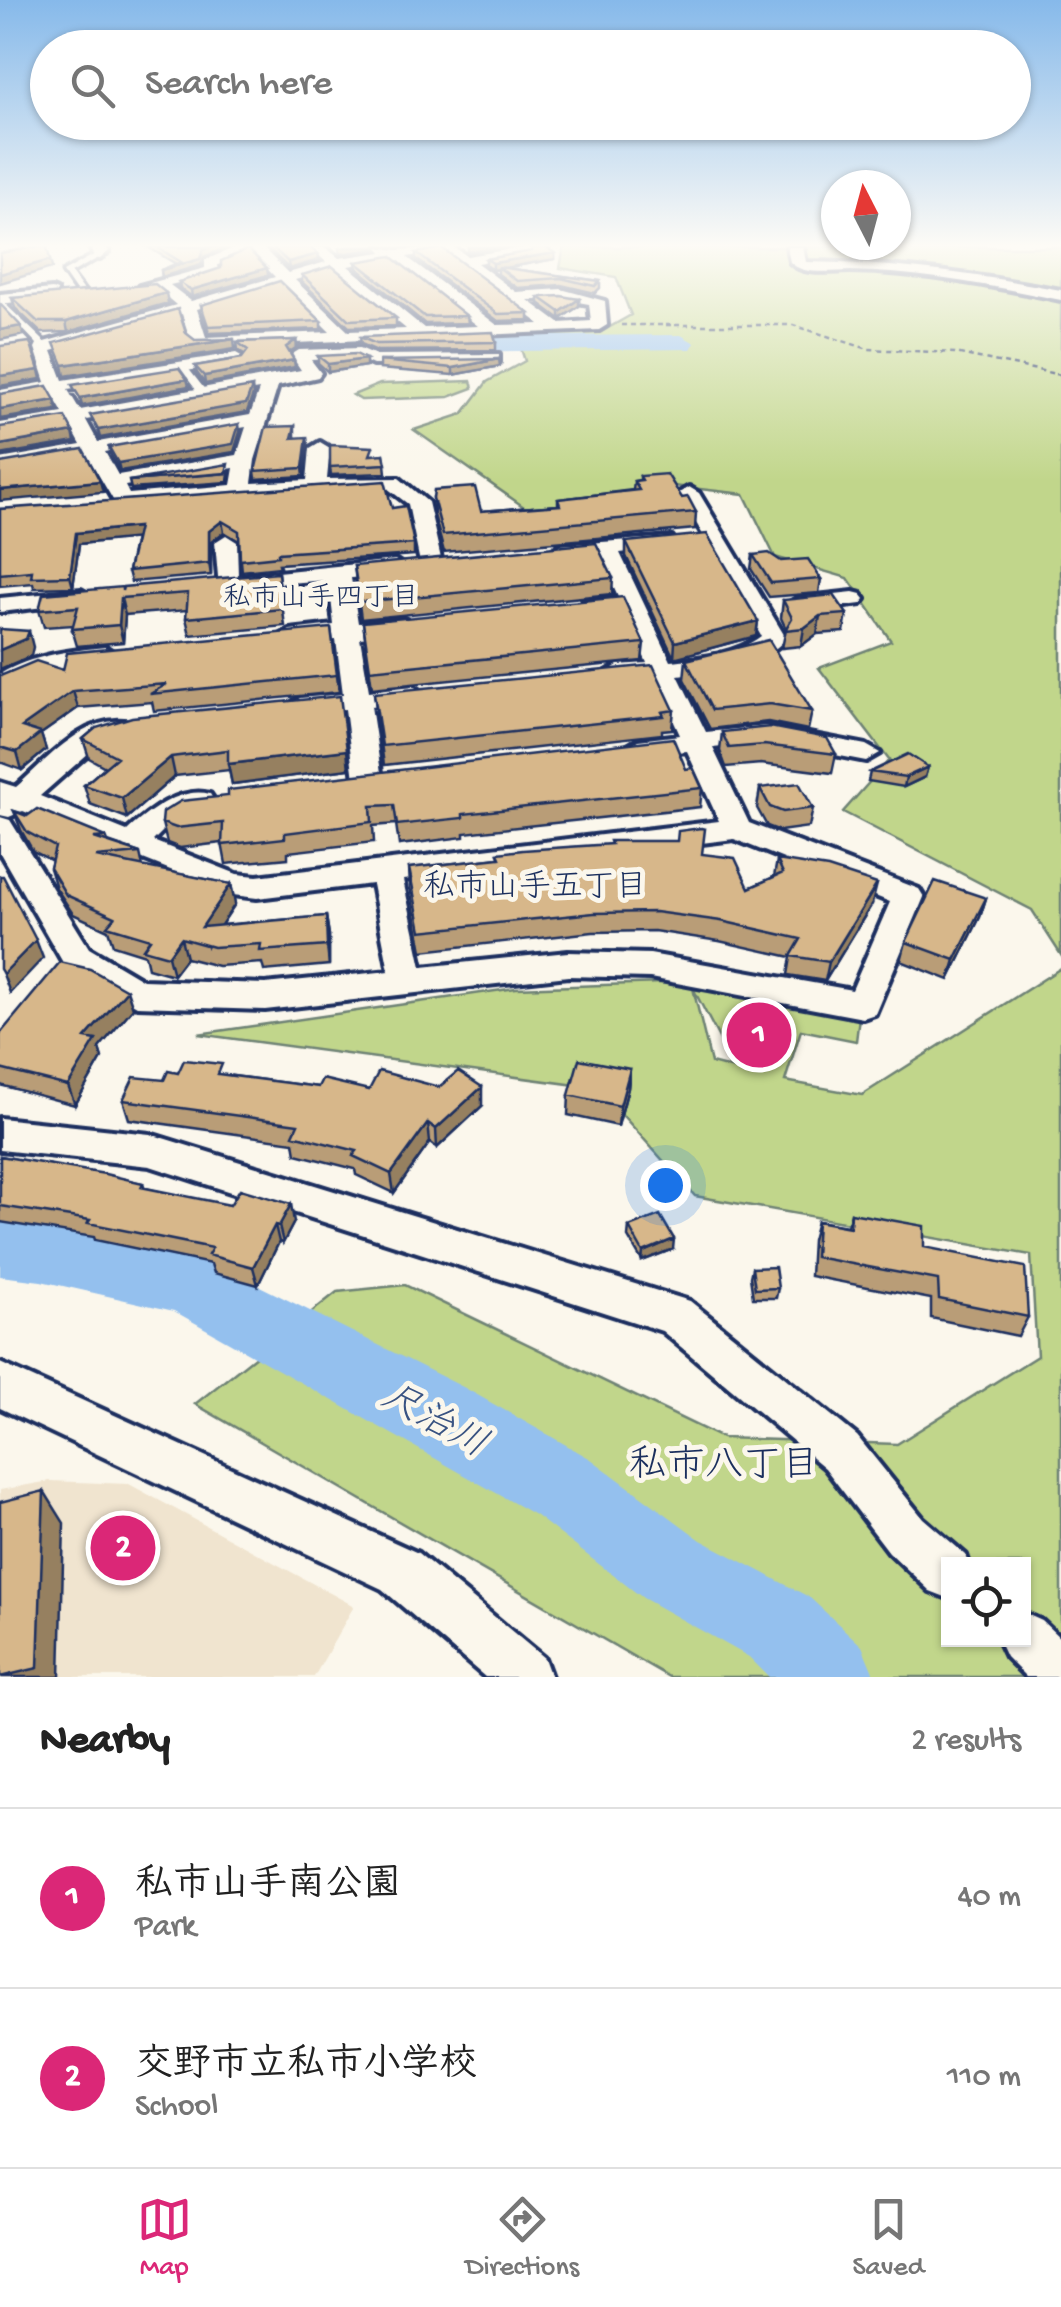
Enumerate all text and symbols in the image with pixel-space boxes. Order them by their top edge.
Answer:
search box [30,30,1031,140]
icon: search [65,58,120,113]
text: Search here [145,63,332,107]
north arrow [821,170,911,260]
district label: 私市山手四丁目 [223,582,419,616]
district label: 私市山手五丁目 [423,869,647,908]
pin: 1 [726,998,792,1072]
your location [640,1160,691,1211]
water label: 尺治川 [373,1375,494,1470]
district label: 私市八丁目 [629,1444,819,1490]
pin: 2 [90,1510,156,1586]
map controls [941,1557,1031,1647]
button: locate [941,1557,1031,1647]
text: Nearby [40,1718,170,1767]
text: 2 results [911,1723,1021,1761]
text: 私市山手南公園 [135,1865,401,1909]
text: 1 [66,1879,79,1917]
text: 40 m [957,1879,1021,1917]
text: Park [135,1909,196,1947]
text: 交野市立私市小学校 [135,2045,477,2089]
text: 2 [65,2059,80,2097]
text: 110 m [947,2059,1021,2097]
text: School [135,2089,218,2127]
tab: Map [137,2192,192,2285]
tab: Directions [465,2192,579,2285]
tab: Saved [852,2192,924,2285]

